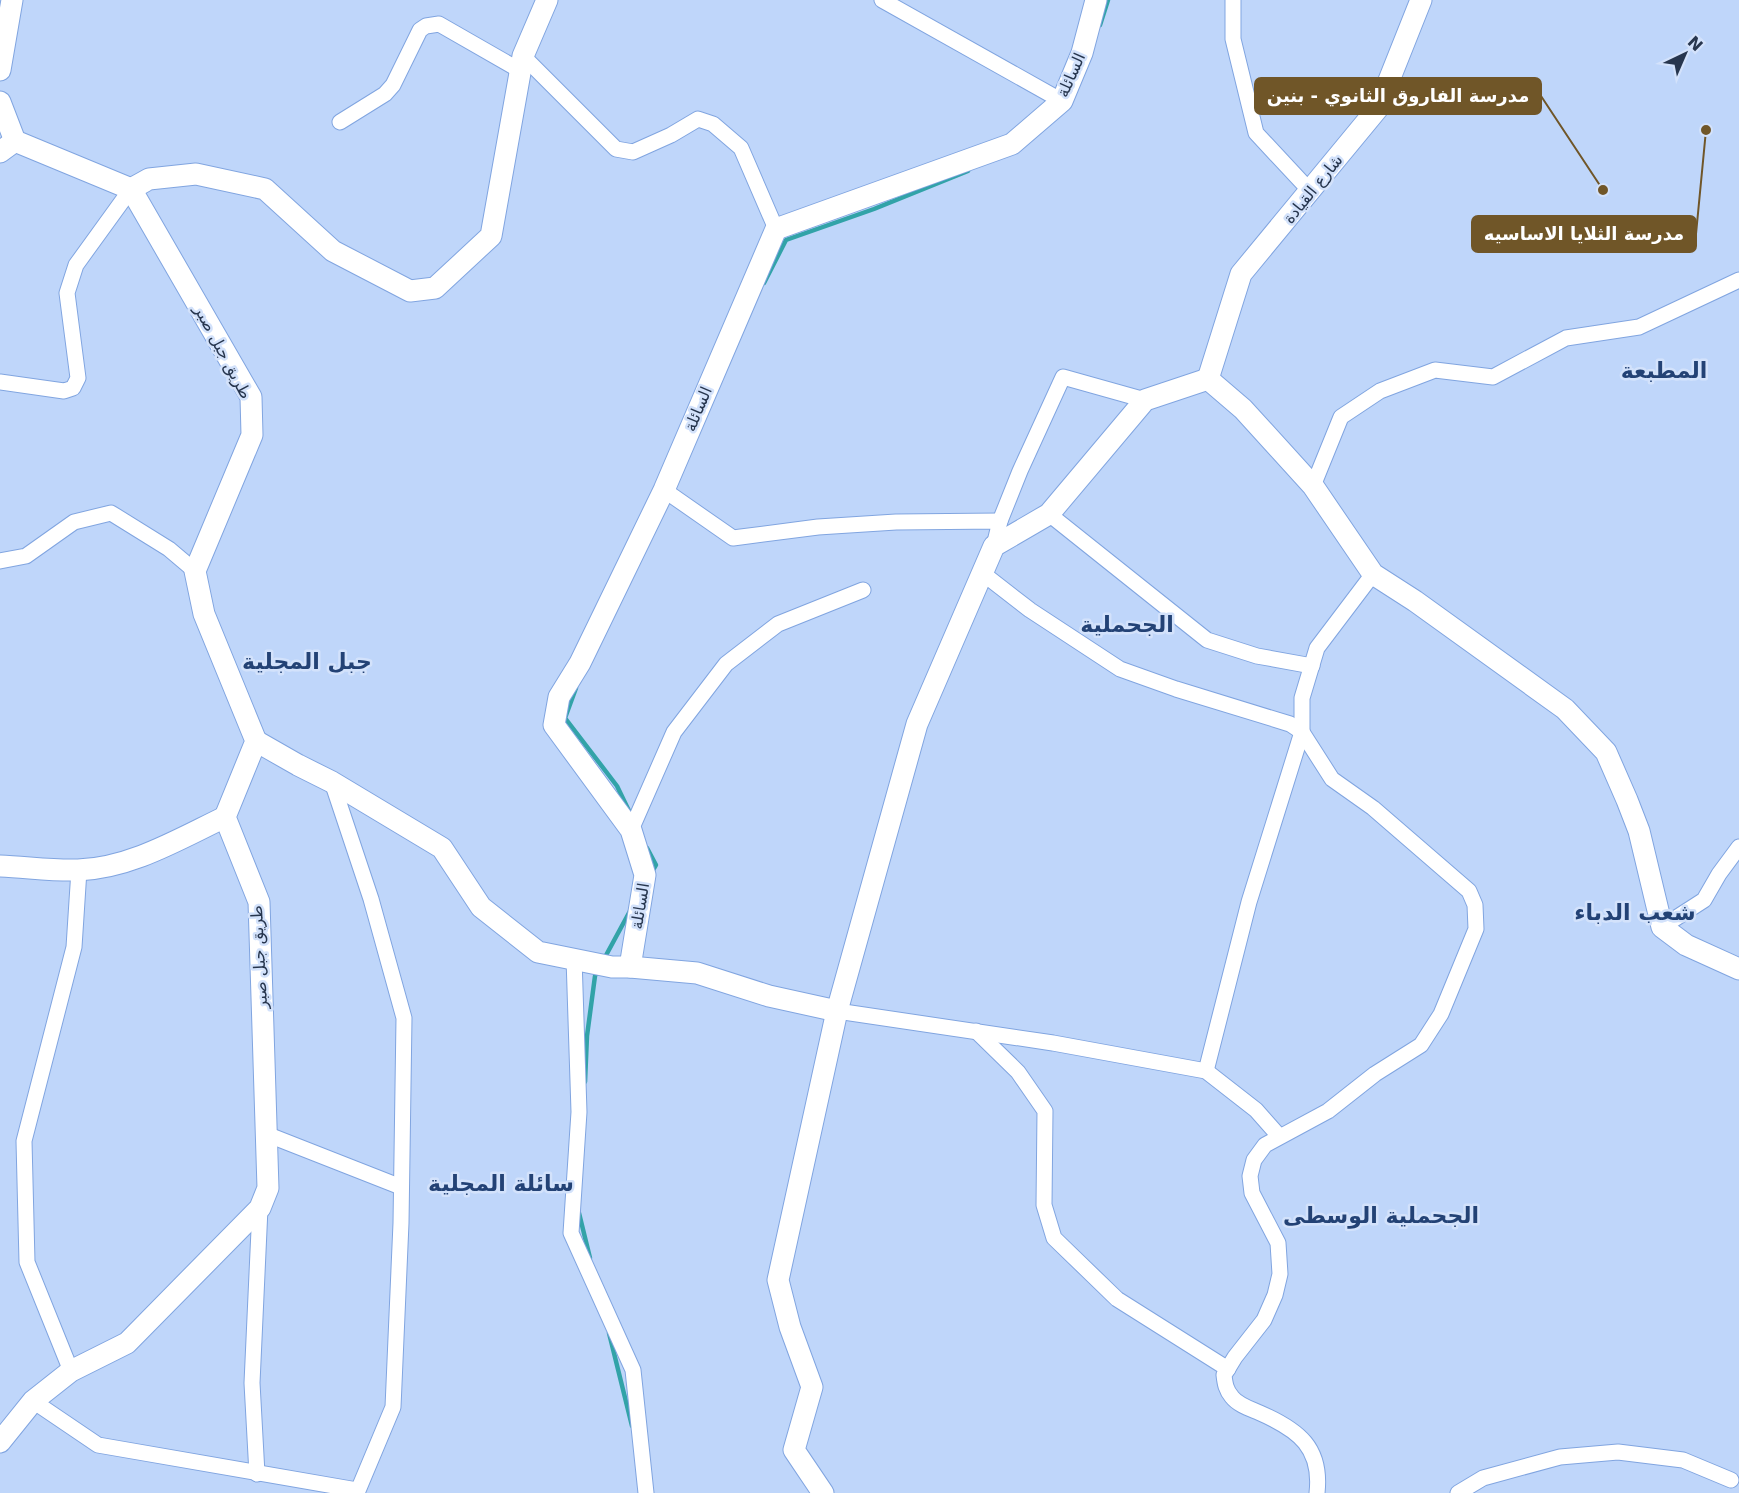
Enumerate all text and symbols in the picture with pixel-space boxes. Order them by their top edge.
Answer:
north arrow [1655,24,1715,84]
text: N [1684,32,1706,55]
street label: السائلة [1053,50,1089,100]
callout: مدرسة الفاروق الثانوي - بنين [1255,78,1541,114]
text: مدرسة الفاروق الثانوي - بنين [1267,85,1529,107]
street label: شارع القيادة [1279,151,1347,228]
callout: مدرسة الثلايا الاساسيه [1472,216,1696,252]
text: مدرسة الثلايا الاساسيه [1484,223,1684,244]
street label: طريق جبل صبر [189,301,256,403]
district label: المطبعة [1621,358,1707,383]
street label: السائلة [680,384,716,434]
district label: الجحملية [1080,612,1174,637]
district label: جبل المجلية [242,649,372,674]
street label: السائلة [627,881,653,931]
district label: شعب الدباء [1574,900,1696,925]
street label: طريق جبل صبر [247,905,272,1010]
district label: سائلة المجلية [428,1171,574,1196]
district label: الجحملية الوسطى [1283,1203,1479,1229]

